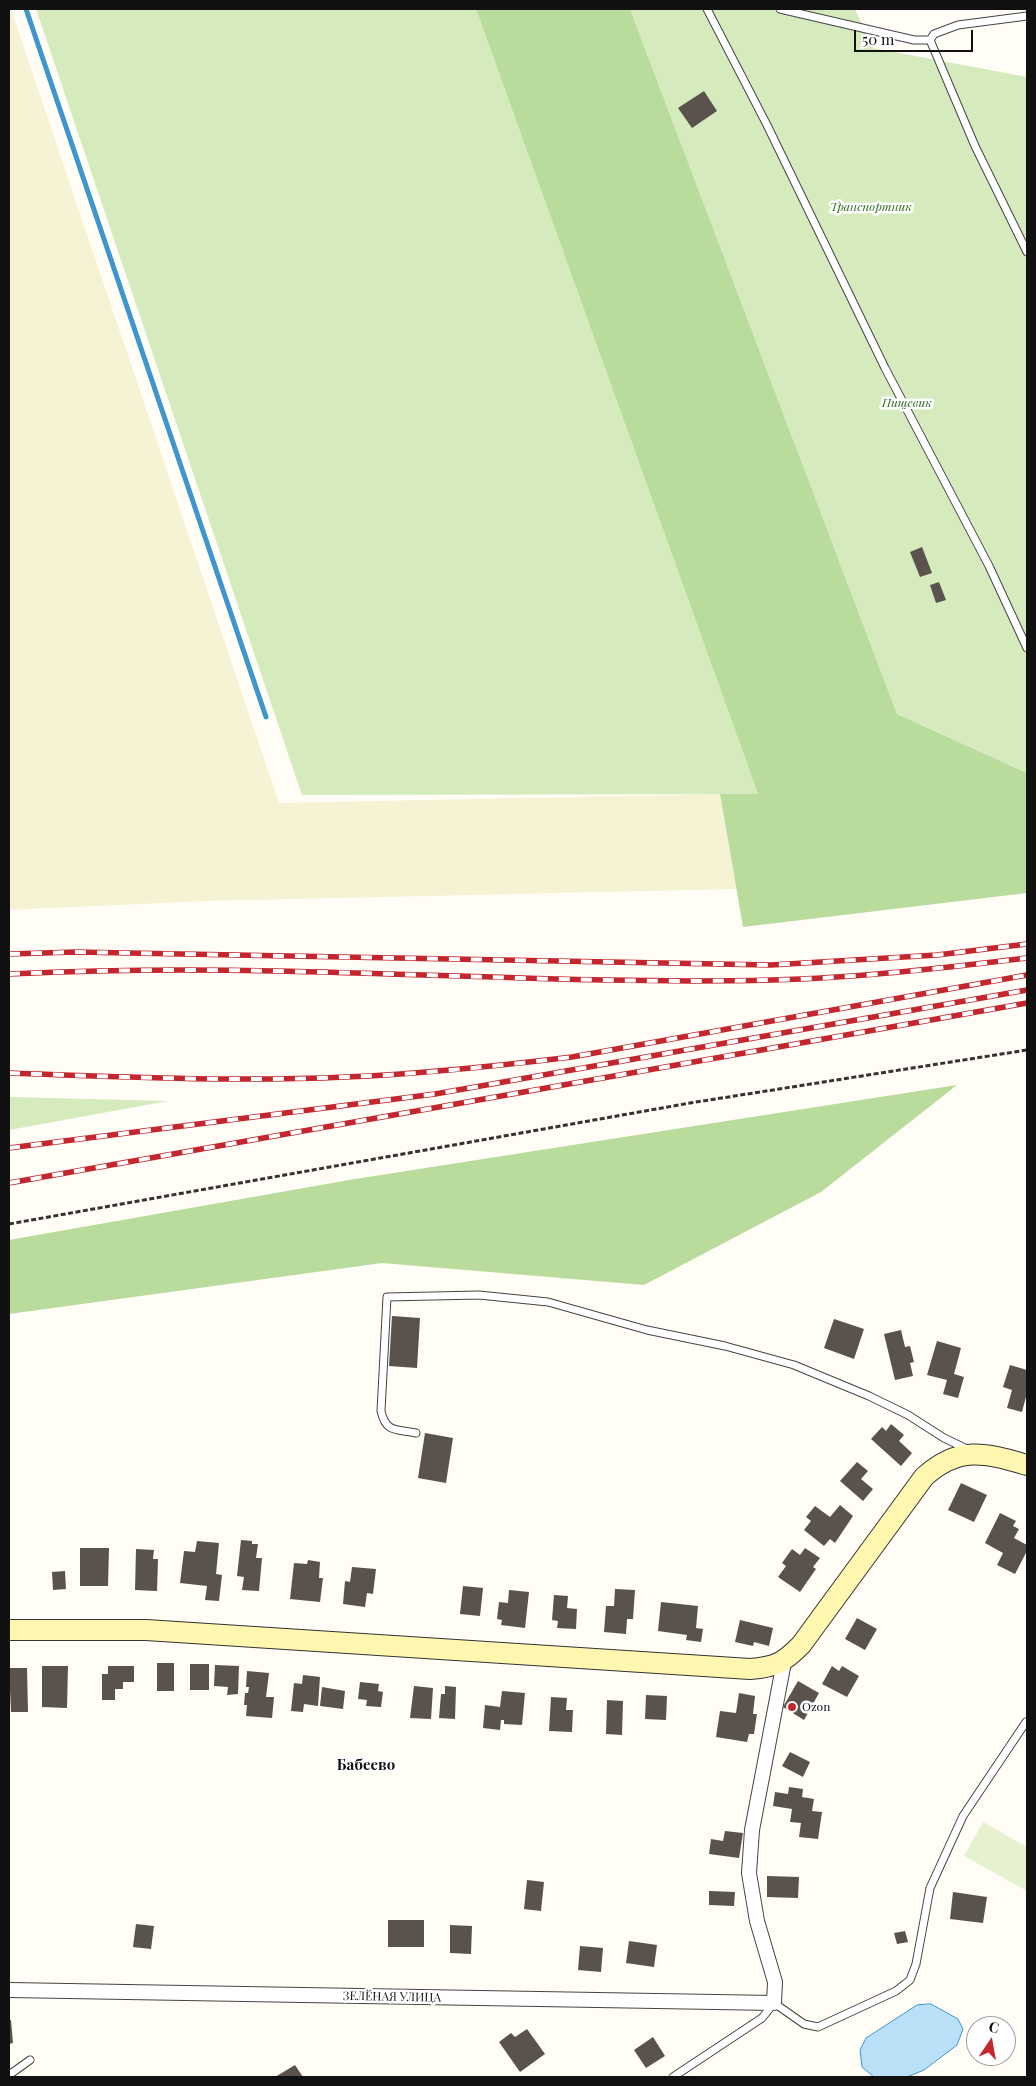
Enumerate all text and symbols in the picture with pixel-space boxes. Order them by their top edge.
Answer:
scale bar [856,20,975,52]
text: 50 m [862,29,894,49]
park label: Транспортник [830,200,912,214]
park label: Пищевик [882,396,932,410]
place label: Ozon [802,1700,830,1714]
marker: Ozon [786,1701,798,1713]
district label: Бабеево [337,1756,395,1774]
street label: ЗЕЛЁНАЯ УЛИЦА [343,1989,441,2005]
north arrow [966,2016,1016,2066]
text: С [987,2016,1001,2037]

